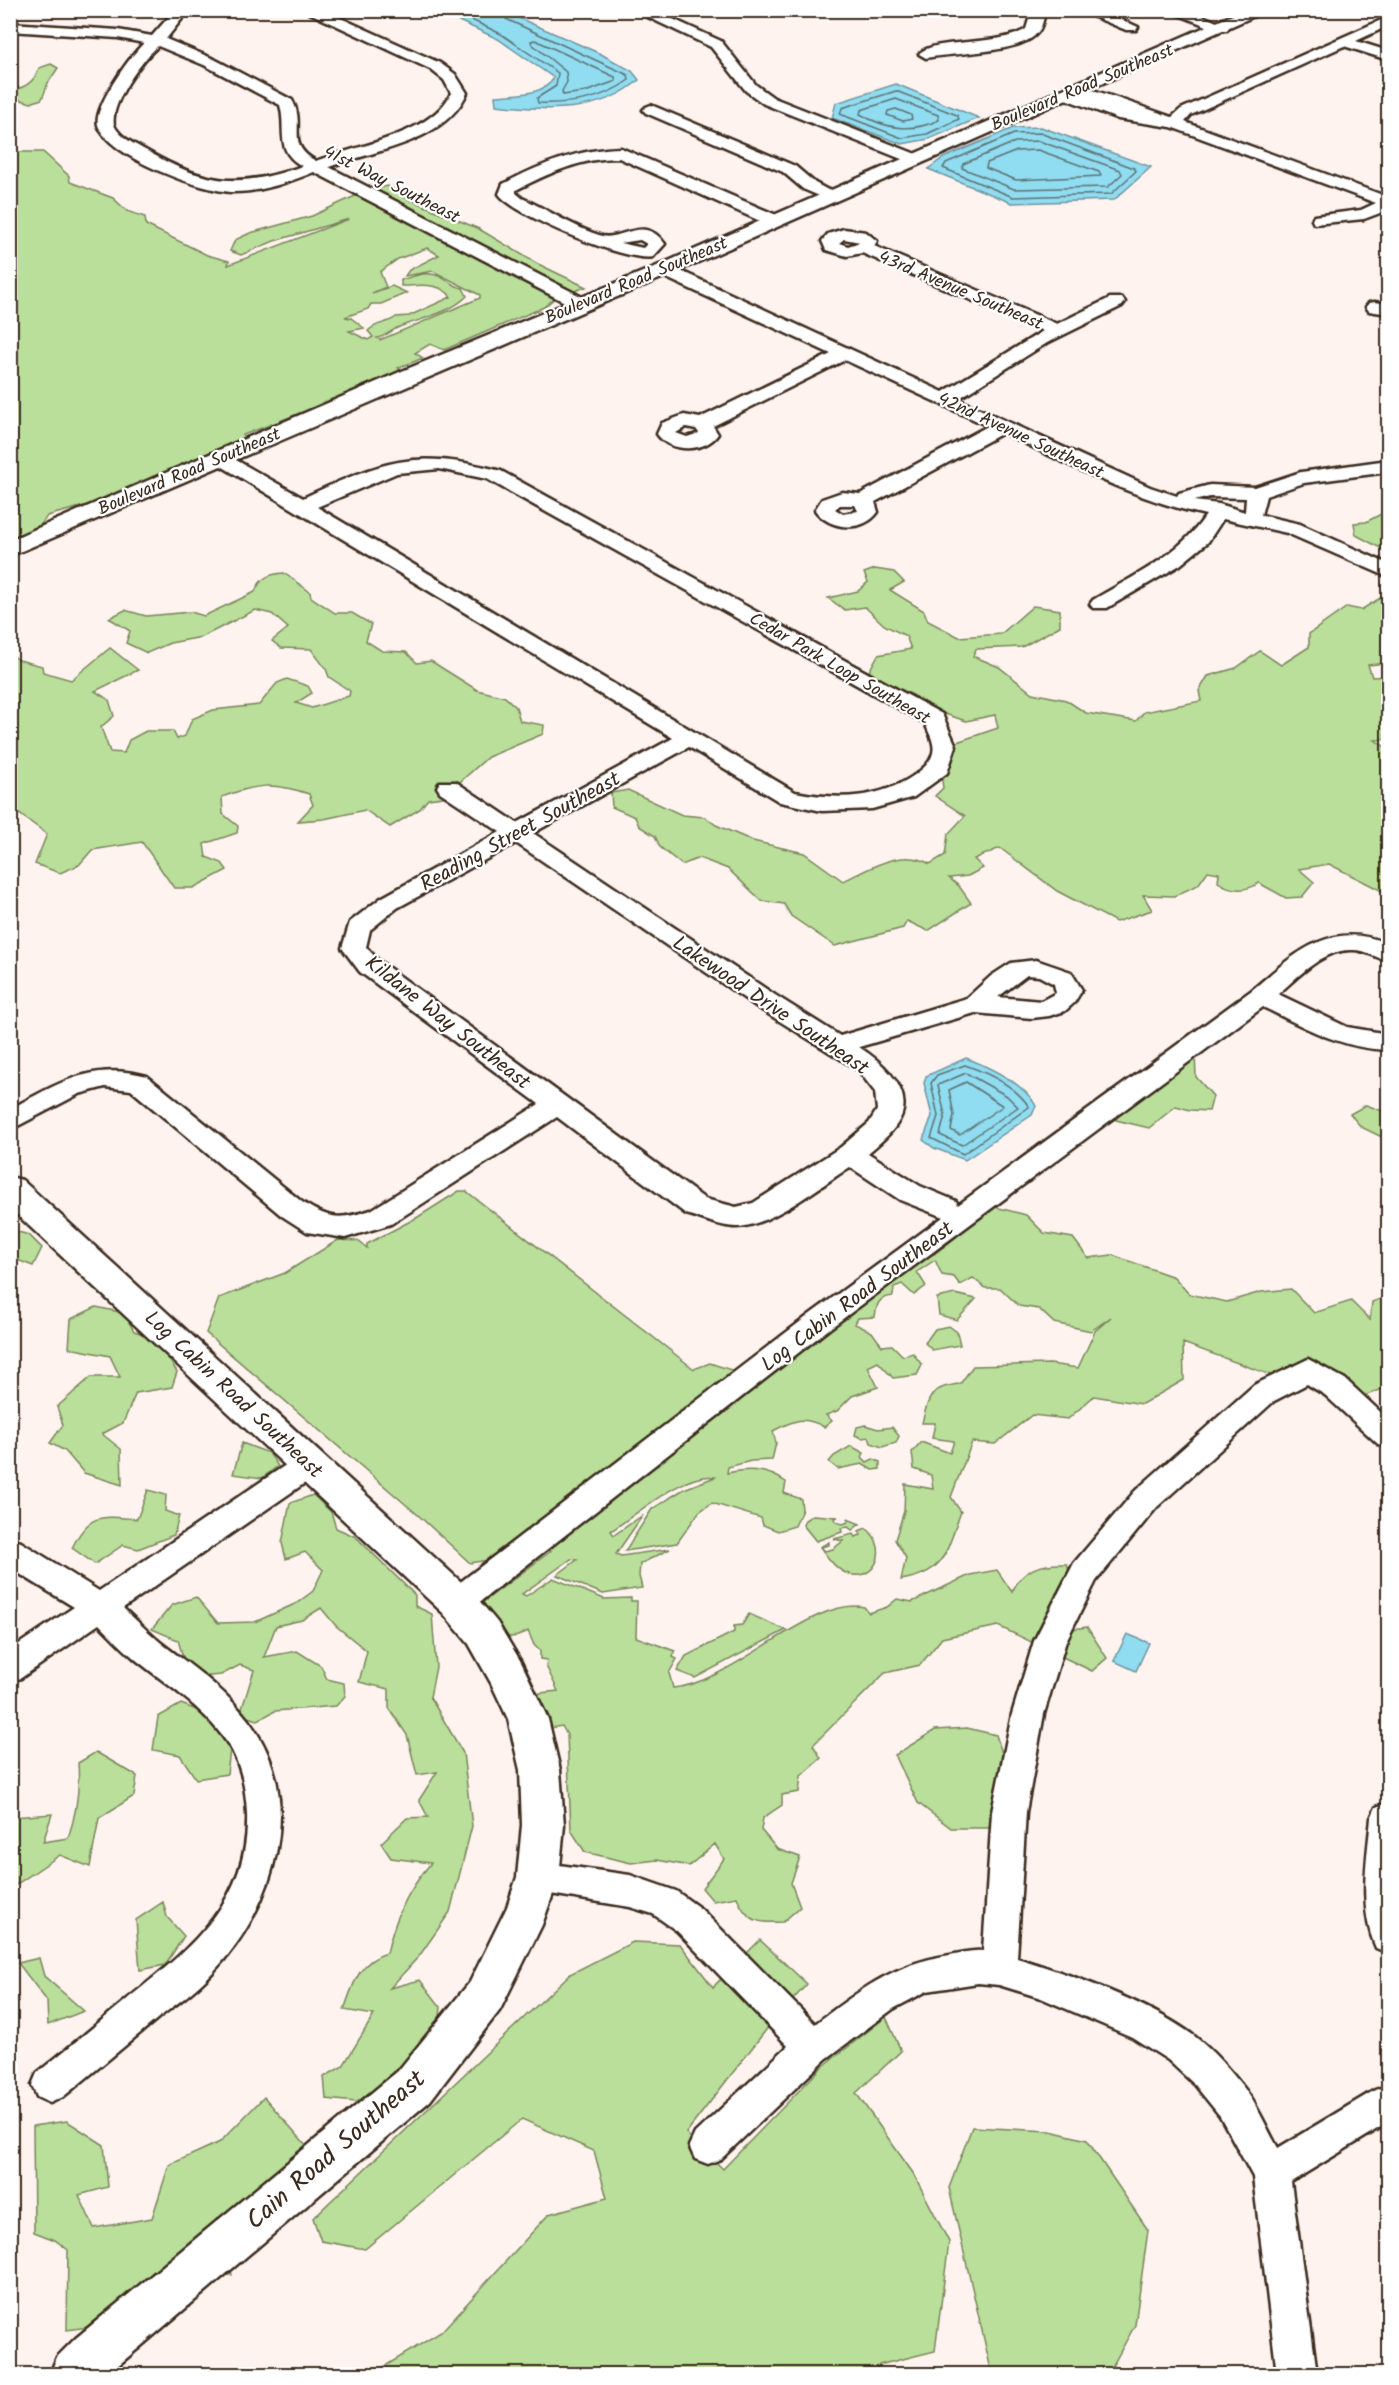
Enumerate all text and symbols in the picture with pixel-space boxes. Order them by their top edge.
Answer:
street label: Boulevard Road Southeast [987,36,1180,140]
street label: 41st Way Southeast [318,138,466,233]
street label: Boulevard Road Southeast [541,229,734,333]
street label: 43rd Avenue Southeast [873,244,1048,340]
street label: 42nd Avenue Southeast [932,385,1109,488]
street label: Boulevard Road Southeast [94,420,287,524]
street label: Cedar Park Loop Southeast [743,605,936,734]
street label: Reading Street Southeast [414,763,628,901]
street label: Lakewood Drive Southeast [665,928,876,1085]
street label: Kildane Way Southeast [357,948,538,1099]
street label: Log Cabin Road Southeast [754,1213,962,1381]
street label: Log Cabin Road Southeast [136,1303,331,1488]
street label: Cain Road Southeast [237,2059,437,2241]

